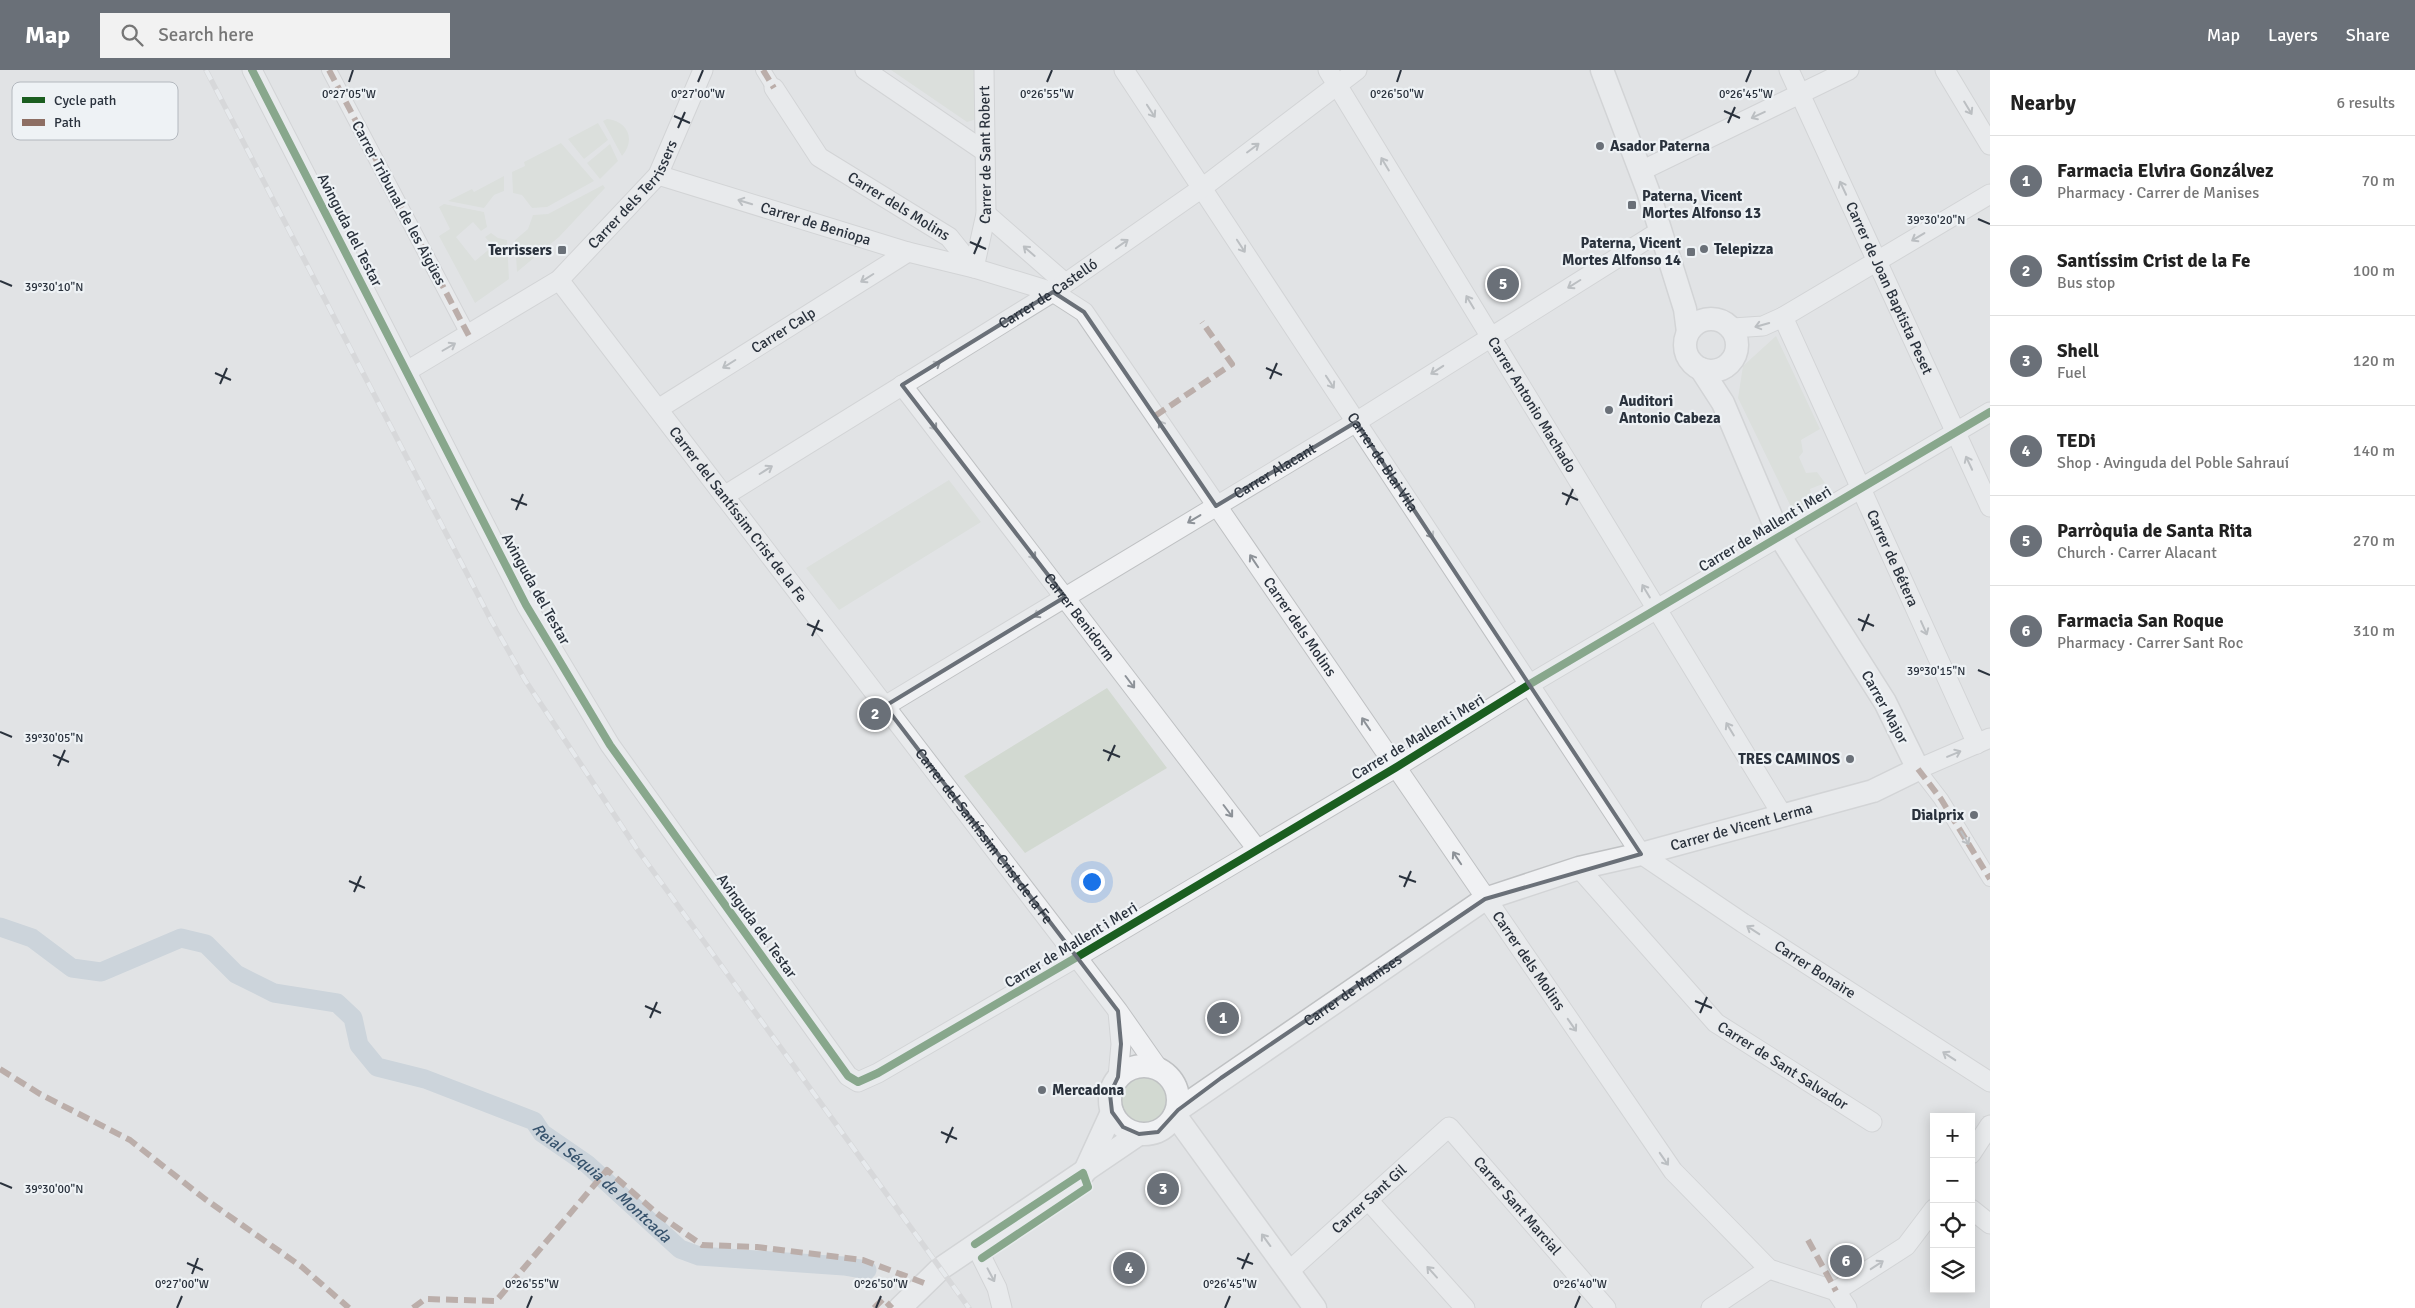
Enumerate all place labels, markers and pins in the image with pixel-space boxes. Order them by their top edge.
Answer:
place label: Asador Paterna [1610,137,1710,155]
marker: Asador Paterna [1594,140,1606,152]
place label: Paterna, Vicent Mortes Alfonso 13 [1642,187,1761,222]
marker: Paterna, Vicent Mortes Alfonso 13 [1626,199,1638,211]
place label: Paterna, Vicent Mortes Alfonso 14 [1562,234,1681,269]
place label: Telepizza [1714,240,1774,258]
place label: Terrissers [488,241,552,259]
marker: Telepizza [1698,243,1710,255]
marker: Terrissers [556,244,568,256]
marker: Paterna, Vicent Mortes Alfonso 14 [1685,246,1697,258]
pin: 5 [1487,265,1519,303]
place label: Auditori Antonio Cabeza [1619,392,1721,427]
marker: Auditori Antonio Cabeza [1603,404,1615,416]
pin: 2 [859,695,891,733]
place label: TRES CAMINOS [1738,750,1840,768]
marker: TRES CAMINOS [1844,753,1856,765]
place label: Dialprix [1911,806,1965,824]
marker: Dialprix [1968,809,1980,821]
pin: 1 [1207,999,1239,1037]
place label: Mercadona [1052,1081,1125,1099]
marker: Mercadona [1036,1084,1048,1096]
pin: 3 [1147,1170,1179,1208]
pin: 6 [1830,1242,1862,1280]
pin: 4 [1113,1249,1145,1287]

